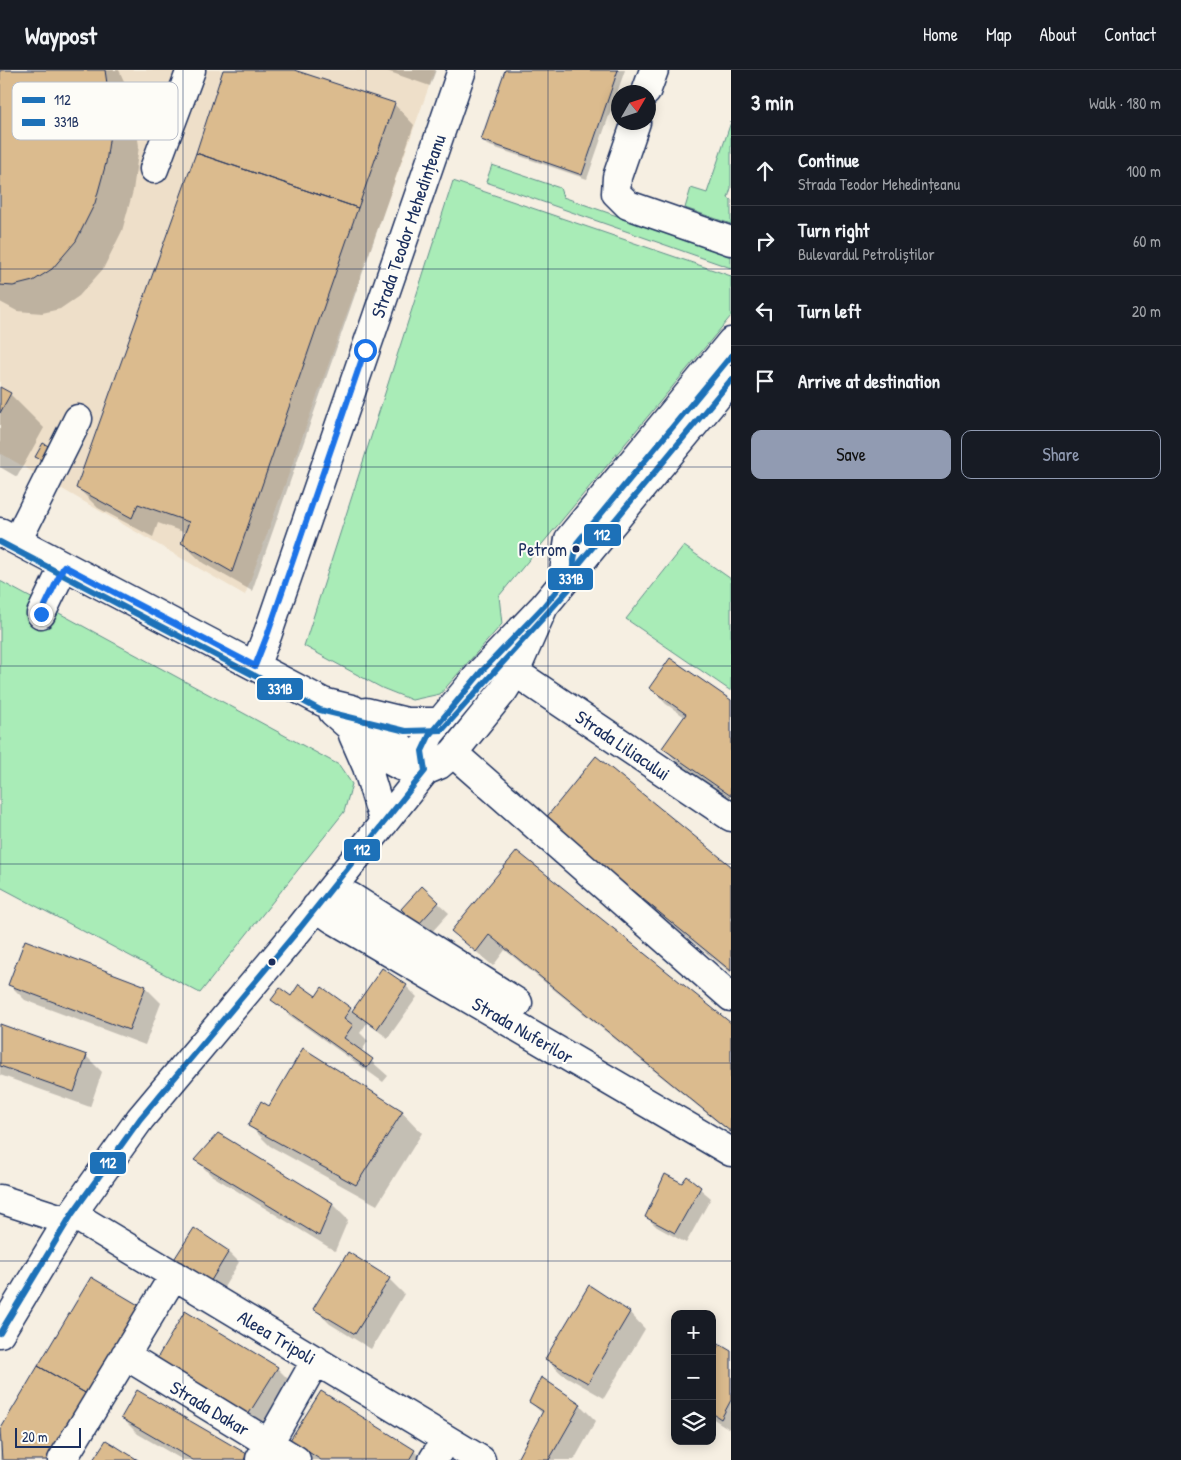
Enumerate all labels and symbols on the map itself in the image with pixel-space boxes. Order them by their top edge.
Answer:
legend [12,82,178,140]
north arrow [611,85,656,130]
text: 112 [54,90,71,109]
text: 331B [54,112,79,131]
street label: Strada Teodor Mehedințeanu [364,130,452,321]
route start [354,339,377,362]
line badge: 112 [583,523,622,547]
text: 112 [594,525,611,544]
place label: Petrom [519,537,567,562]
marker: Petrom [571,544,581,554]
line badge: 331B [547,567,594,591]
text: 331B [559,569,583,588]
route end [30,603,53,626]
line badge: 331B [256,677,304,701]
text: 331B [268,679,292,698]
street label: Strada Liliacului [570,704,676,786]
line badge: 112 [343,838,381,862]
text: 112 [354,840,371,859]
unlabelled marker [267,957,277,967]
street label: Strada Nuferilor [468,991,579,1070]
line badge: 112 [89,1151,127,1175]
text: 112 [100,1153,117,1172]
street label: Aleea Tripoli [233,1303,321,1371]
street label: Strada Dakar [165,1374,255,1442]
scale bar [15,1425,81,1448]

